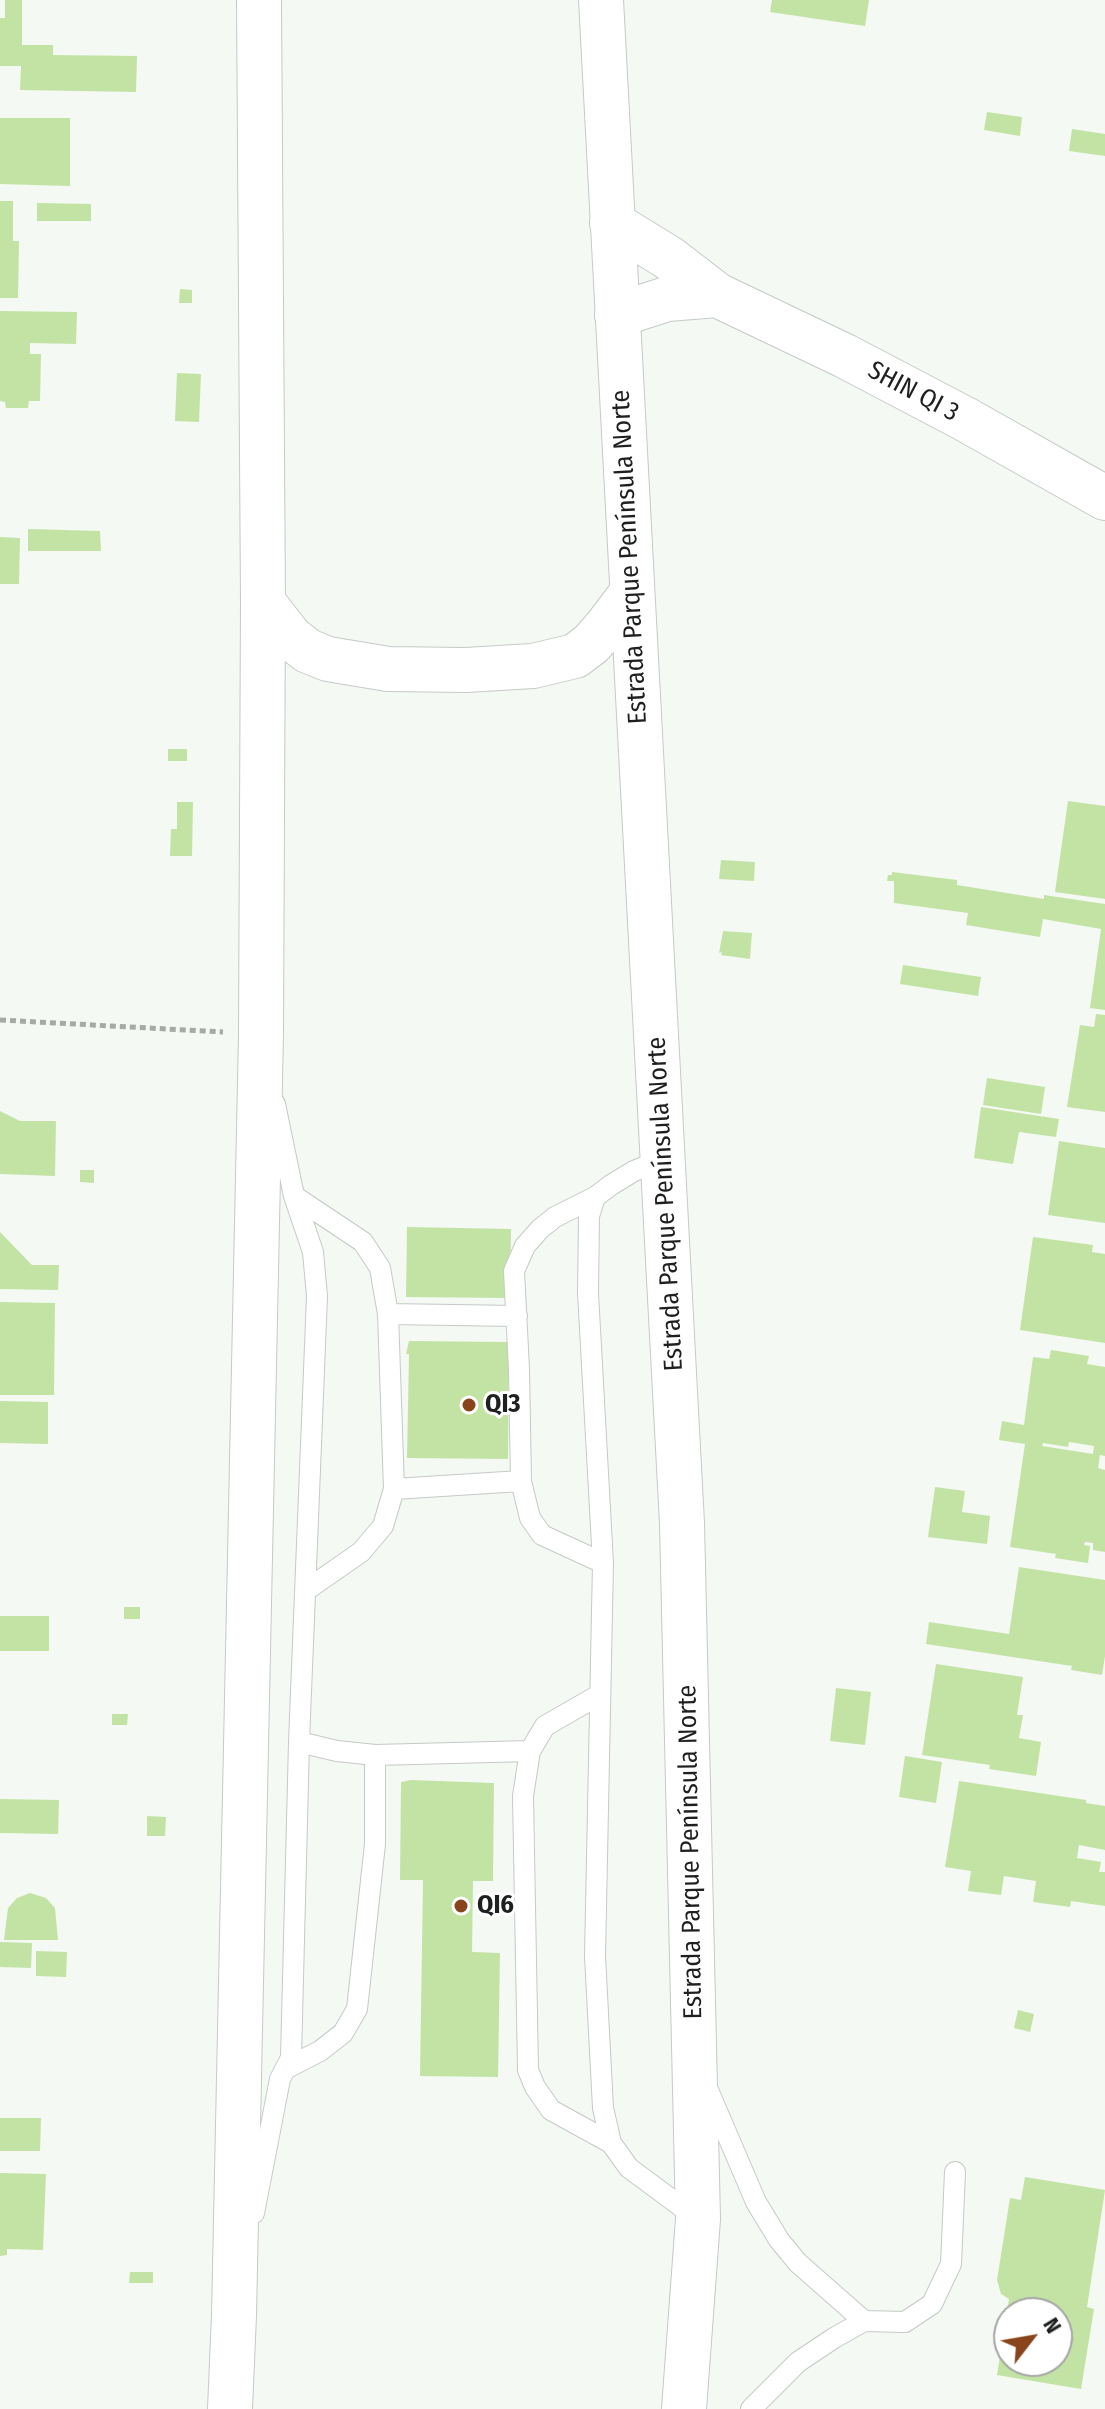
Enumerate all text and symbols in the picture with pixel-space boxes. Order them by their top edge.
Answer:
street label: SHIN QI 3 [862,355,964,429]
street label: Estrada Parque Península Norte [606,389,654,725]
street label: Estrada Parque Península Norte [642,1036,690,1372]
place label: QI3 [485,1389,521,1421]
marker: QI3 [460,1396,478,1414]
street label: Estrada Parque Península Norte [672,1684,710,2020]
place label: QI6 [477,1890,514,1922]
marker: QI6 [452,1897,470,1915]
north arrow [993,2297,1073,2377]
text: N [1037,2313,1067,2338]

